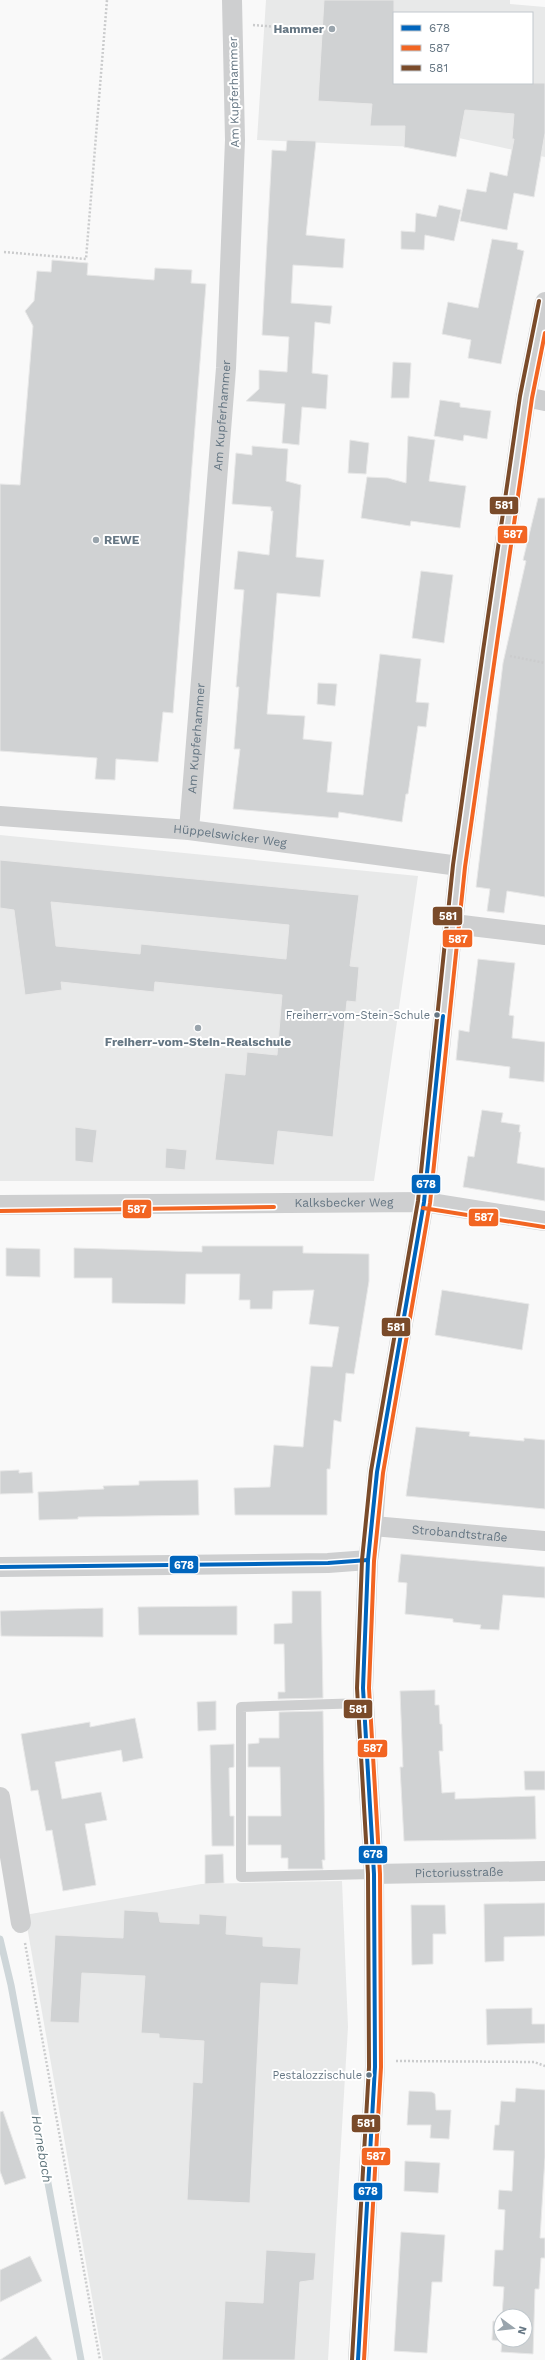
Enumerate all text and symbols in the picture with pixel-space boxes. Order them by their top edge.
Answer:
legend [393,12,533,84]
text: 678 [429,21,450,35]
place label: Hammer [273,22,325,36]
marker: Hammer [327,24,337,34]
street label: Am Kupferhammer [226,36,242,148]
text: 587 [429,41,450,55]
text: 581 [429,61,448,75]
street label: Am Kupferhammer [211,360,233,471]
line badge: 581 [489,496,519,515]
text: 581 [495,499,513,512]
line badge: 587 [497,525,528,544]
text: 587 [503,528,523,541]
place label: REWE [104,533,140,547]
marker: REWE [91,535,101,545]
street label: Am Kupferhammer [185,682,208,794]
street label: Hüppelswicker Weg [173,822,288,850]
line badge: 581 [432,906,463,926]
text: 581 [439,910,457,923]
line badge: 587 [442,929,473,948]
text: 587 [448,933,468,946]
place label: Freiherr-vom-Stein-Schule [286,1009,430,1022]
marker: Freiherr-vom-Stein-Schule [432,1010,442,1020]
marker: Freiherr-vom-Stein-Realschule [193,1023,203,1033]
place label: Freiherr-vom-Stein-Realschule [105,1035,291,1049]
line badge: 678 [411,1174,441,1194]
text: 678 [416,1178,436,1191]
street label: Kalksbecker Weg [295,1195,394,1210]
line badge: 587 [122,1199,152,1219]
text: 587 [127,1203,147,1216]
line badge: 587 [468,1208,499,1227]
text: 587 [474,1211,494,1224]
line badge: 581 [381,1317,411,1337]
text: 581 [387,1321,405,1334]
street label: Strobandtstraße [411,1522,508,1545]
line badge: 678 [169,1555,199,1574]
text: 678 [174,1559,194,1572]
line badge: 581 [343,1699,373,1719]
text: 581 [349,1703,367,1716]
line badge: 587 [357,1739,388,1758]
text: 587 [363,1742,383,1755]
line badge: 678 [358,1845,388,1864]
text: 678 [363,1848,383,1861]
street label: Pictoriusstraße [415,1865,503,1880]
place label: Pestalozzischule [273,2069,362,2082]
marker: Pestalozzischule [364,2070,374,2080]
water label: Hornebach [29,2114,55,2184]
line badge: 581 [351,2114,381,2133]
text: 581 [357,2117,375,2130]
line badge: 587 [361,2147,391,2166]
text: 587 [366,2150,386,2163]
line badge: 678 [353,2182,383,2201]
text: 678 [358,2185,378,2198]
north arrow [493,2308,533,2348]
text: N [515,2325,530,2336]

